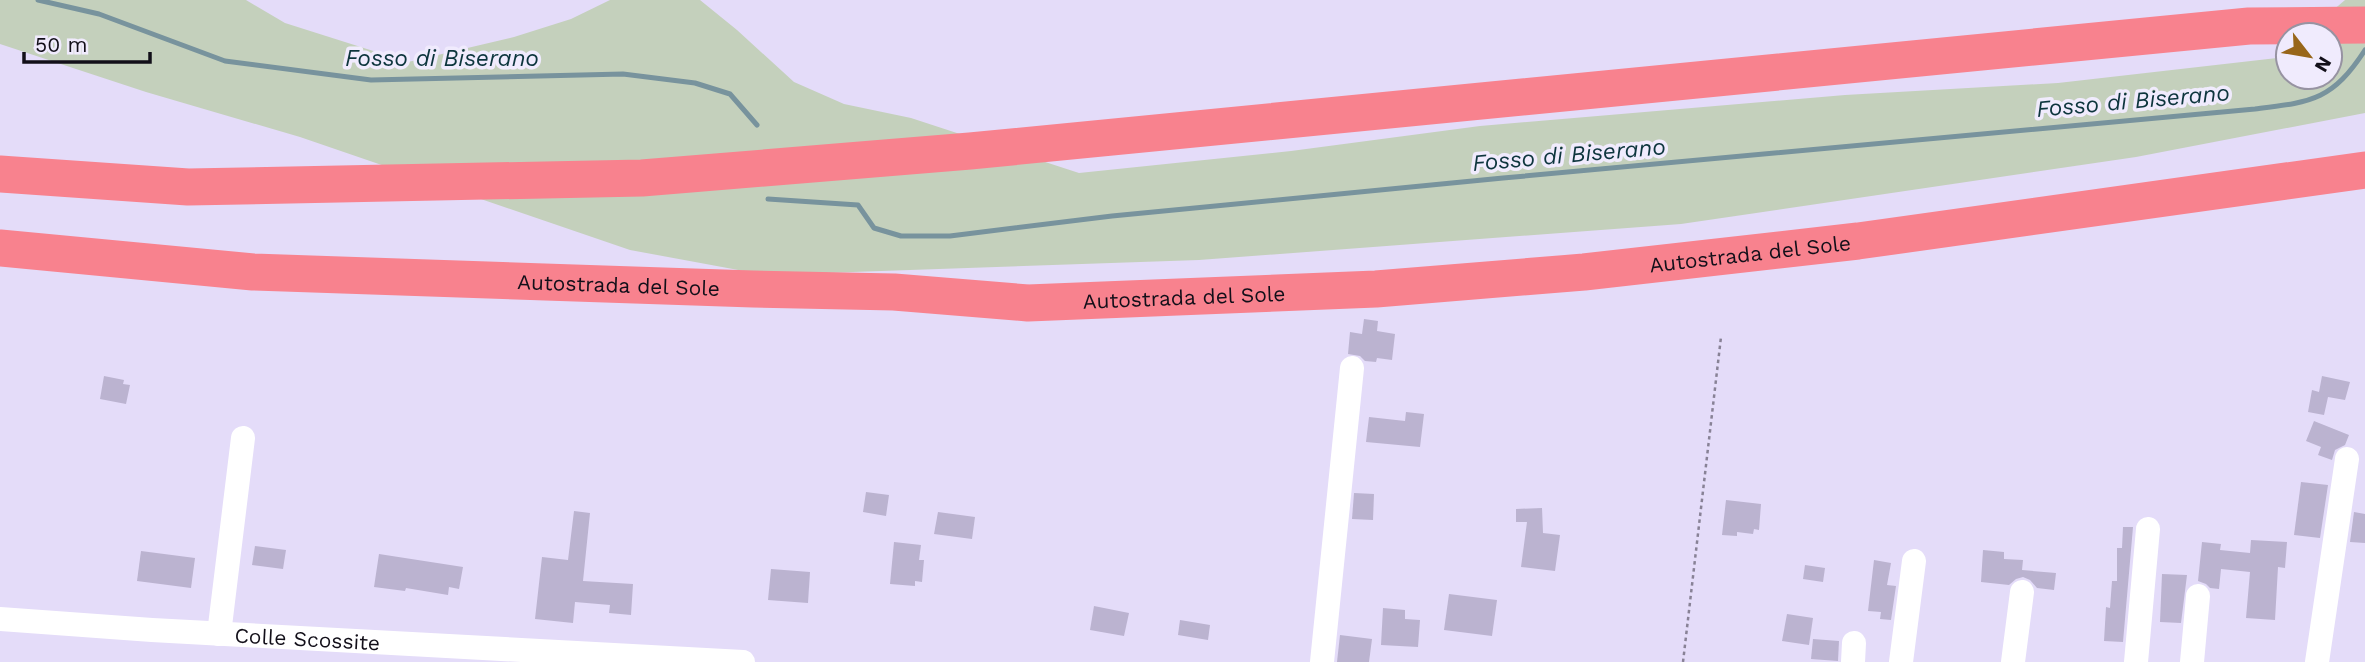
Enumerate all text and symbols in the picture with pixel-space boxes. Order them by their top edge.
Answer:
scale bar [24,21,150,65]
north arrow [2274,21,2344,91]
text: 50 m [35,32,87,57]
water label: Fosso di Biserano [345,45,539,72]
text: N [2310,53,2337,76]
water label: Fosso di Biserano [2035,79,2231,123]
water label: Fosso di Biserano [1471,133,1667,177]
street label: Autostrada del Sole [1648,229,1852,277]
street label: Autostrada del Sole [517,268,720,300]
street label: Autostrada del Sole [1082,280,1286,313]
street label: Colle Scossite [234,622,381,655]

